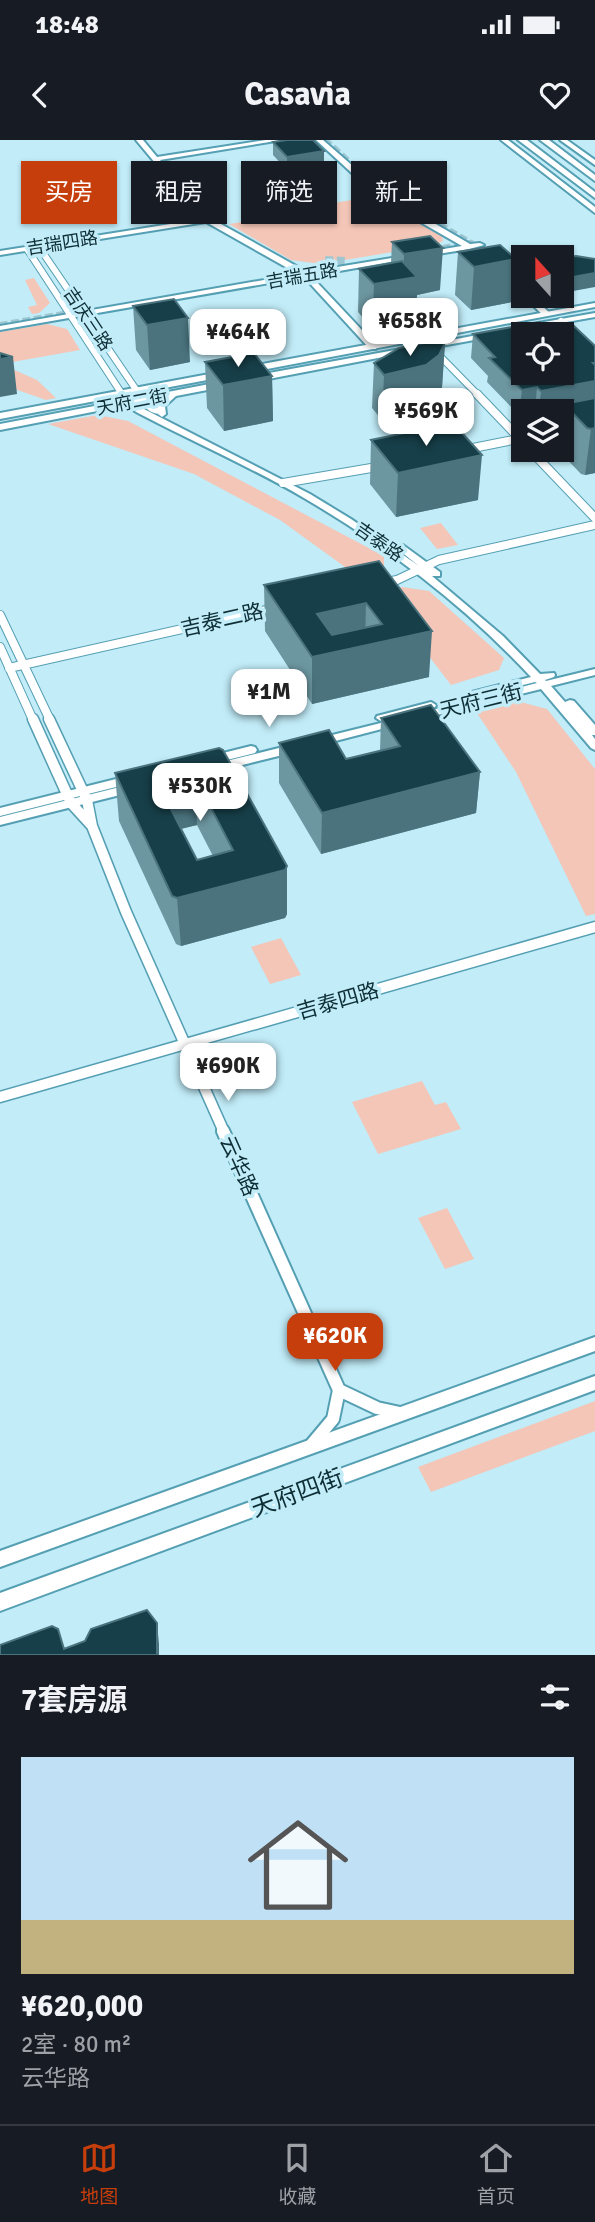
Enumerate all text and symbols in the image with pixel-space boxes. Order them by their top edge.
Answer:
text: 18:48 [35,9,99,41]
text: Casavia [244,75,351,114]
icon: back [21,76,59,114]
icon: heart [536,76,574,114]
chip: 买房 [21,161,117,224]
chip: 租房 [131,161,227,224]
chip: 筛选 [241,161,337,224]
chip: 新上 [351,161,447,224]
street label: 吉瑞四路 [25,227,99,259]
north arrow [511,245,574,308]
map controls [511,245,574,462]
street label: 吉瑞五路 [265,259,339,293]
street label: 吉庆三路 [59,283,117,355]
pin: ¥658K [361,298,459,358]
text: ¥658K [378,306,442,335]
pin: ¥464K [189,310,287,369]
text: ¥464K [206,317,270,346]
button: locate [511,322,574,385]
street label: 天府二街 [95,384,169,420]
pin: ¥569K [377,388,475,448]
text: ¥569K [394,396,458,425]
button: layers [511,399,574,462]
street label: 吉泰路 [351,518,407,566]
street label: 吉泰二路 [178,598,266,642]
pin: ¥1M [235,670,303,729]
text: ¥1M [247,677,291,706]
street label: 天府三街 [437,678,525,724]
pin: ¥530K [151,764,249,823]
text: ¥530K [168,771,232,800]
street label: 吉泰四路 [294,977,382,1025]
pin: ¥690K [179,1044,277,1103]
text: ¥690K [196,1051,260,1080]
street label: 云华路 [214,1132,264,1200]
pin: ¥620K [286,1314,384,1373]
text: ¥620K [303,1321,367,1350]
street label: 天府四街 [247,1462,347,1524]
icon: filters [536,1678,574,1716]
text: 7套房源 [21,1682,127,1719]
icon: home [235,1802,361,1928]
text: ¥620,000 [21,1988,143,2025]
text: 2室 · 80 m² [21,2030,131,2059]
text: 云华路 [21,2064,90,2093]
tab: 地图 [80,2139,118,2209]
tab: 收藏 [278,2139,317,2209]
tab: 首页 [477,2139,515,2209]

